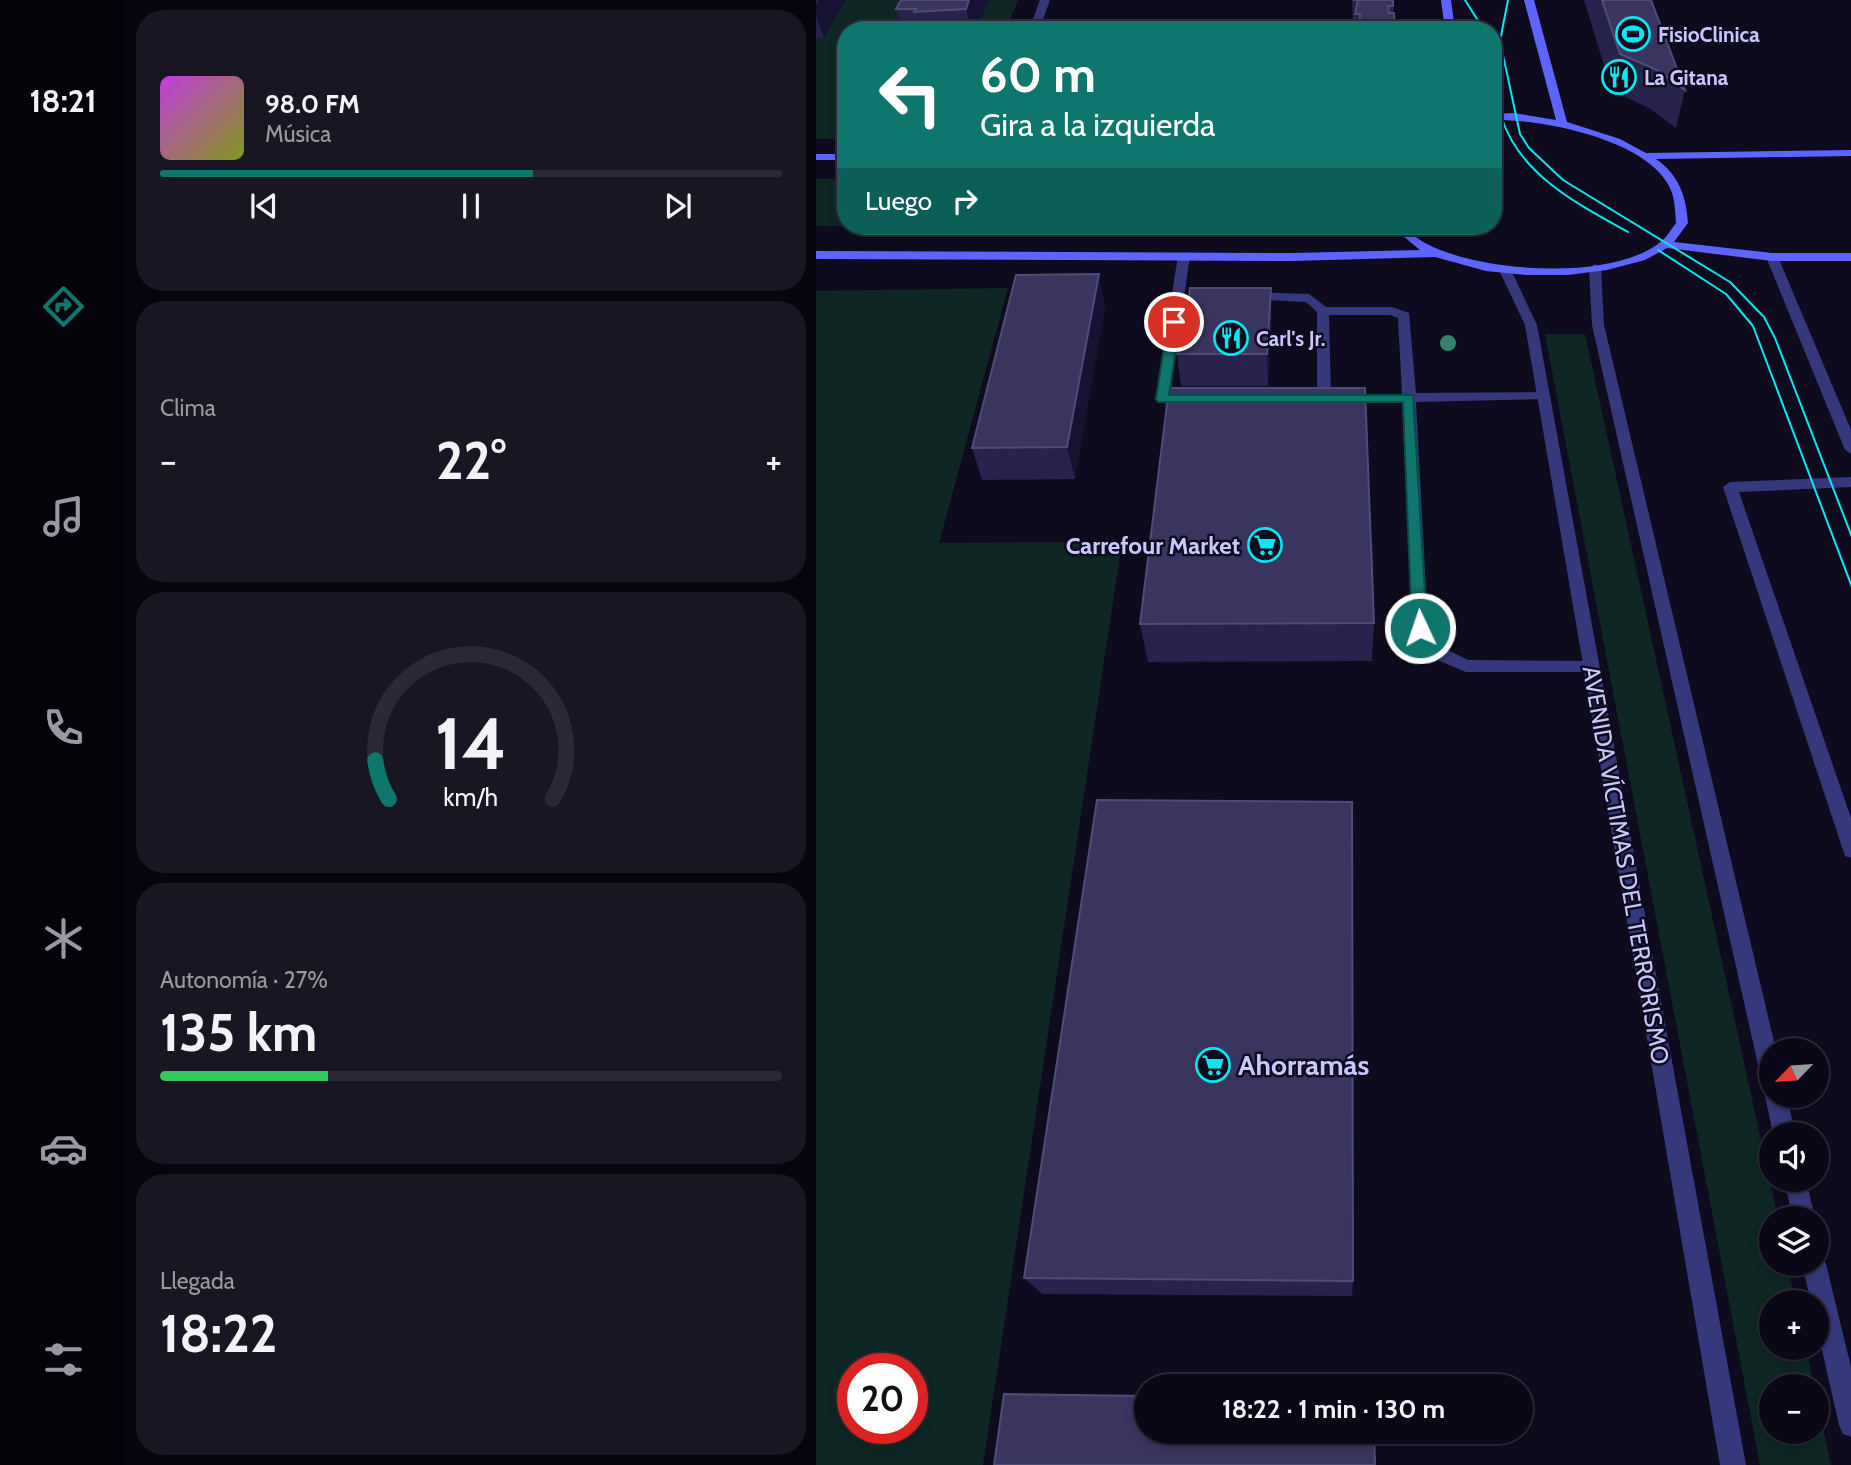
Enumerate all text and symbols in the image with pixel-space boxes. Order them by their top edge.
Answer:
sports icon: FisioClinica [1614,15,1652,53]
place label: FisioClinica [1658,22,1760,47]
text: 60 m [980,45,1096,104]
icon: left [865,49,956,140]
restaurant icon: La Gitana [1600,58,1638,96]
place label: La Gitana [1644,65,1729,90]
text: 18:21 [30,81,96,120]
text: 98.0 FM [265,88,360,120]
text: Gira a la izquierda [980,105,1215,144]
text: Música [265,120,331,148]
icon: right [946,182,984,220]
text: Luego [865,185,932,217]
icon: previous [245,187,283,225]
icon: pause [452,187,490,225]
icon: next [659,187,697,225]
icon: directions [39,282,88,331]
pin [1144,292,1204,352]
icon: arrive [1155,303,1193,341]
restaurant icon: Carl's Jr. [1212,319,1250,357]
place label: Carl's Jr. [1256,326,1326,351]
text: Clima [160,394,216,422]
text: 22° [436,429,506,492]
text: − [160,437,177,484]
text: + [765,437,782,484]
icon: music [39,492,88,541]
supermarket icon: Carrefour Market [1246,526,1284,564]
place label: Carrefour Market [1066,531,1240,560]
position arrow [1383,591,1457,665]
street label: AVENIDA VÍCTIMAS DEL TERRORISMO [1577,664,1675,1066]
text: 14 [435,699,507,787]
icon: phone [39,703,88,752]
text: km/h [444,781,498,811]
icon: climate [39,914,88,963]
text: Autonomía · 27% [160,966,328,994]
text: 135 km [160,1001,317,1064]
north arrow [1759,1038,1829,1108]
map controls [1759,1038,1829,1444]
supermarket icon: Ahorramás [1194,1046,1232,1084]
place label: Ahorramás [1238,1048,1369,1082]
button: sound [1759,1122,1829,1192]
icon: car [39,1124,88,1173]
button: layers [1759,1206,1829,1276]
text: Llegada [160,1267,235,1295]
button: + [1759,1290,1829,1360]
text: 18:22 [160,1302,277,1365]
icon: filters [39,1335,88,1384]
speed limit sign: 20 [837,1353,928,1444]
button: − [1759,1374,1829,1444]
text: 18:22 · 1 min · 130 m [1222,1393,1445,1425]

